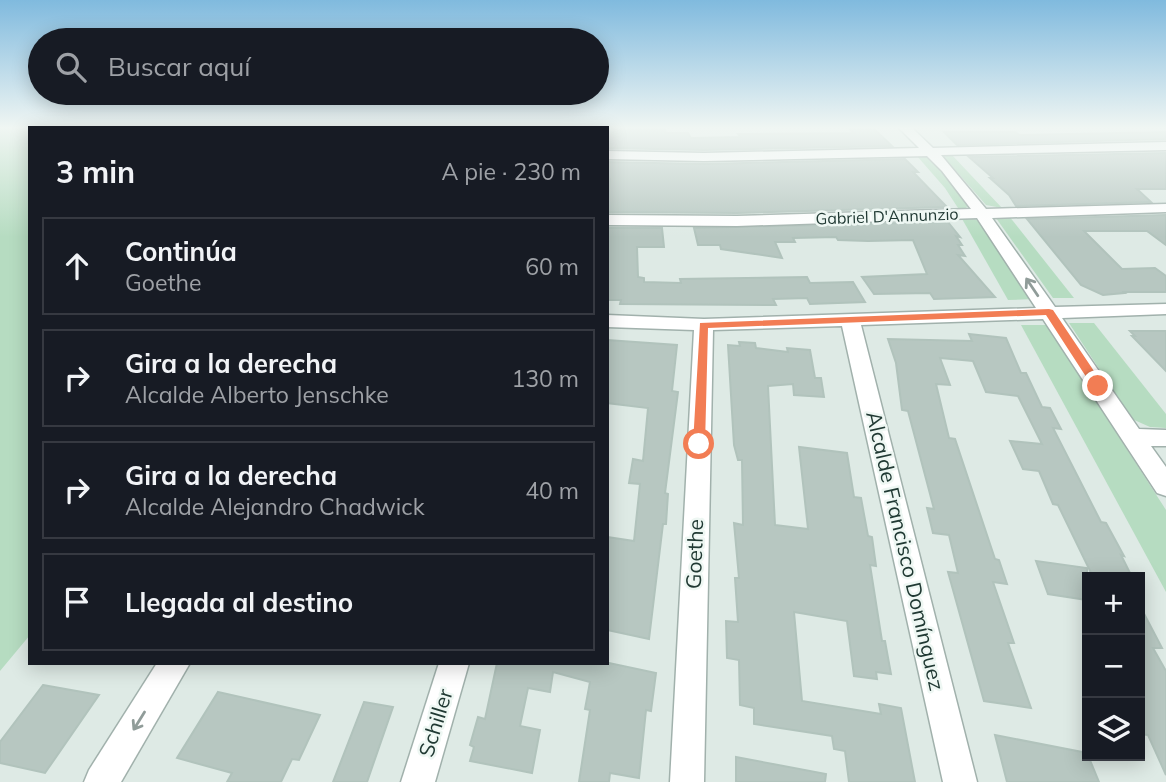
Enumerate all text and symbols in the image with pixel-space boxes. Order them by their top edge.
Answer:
search box [28,28,609,105]
icon: search [52,48,90,86]
text: Buscar aquí [108,50,251,83]
text: 3 min [56,153,135,191]
text: A pie · 230 m [441,157,581,186]
street label: Gabriel D'Annunzio [815,204,959,228]
text: Continúa [125,235,237,268]
icon: ahead [58,247,96,285]
text: 60 m [525,252,579,281]
text: Goethe [125,268,202,297]
one-way arrow [1025,278,1039,298]
text: Gira a la derecha [125,347,337,380]
icon: right [58,359,96,397]
text: 130 m [511,364,579,393]
route end [1082,370,1113,401]
text: Alcalde Alberto Jenschke [125,380,389,409]
street label: Alcalde Francisco Domínguez [861,409,951,693]
route start [683,428,714,459]
text: Gira a la derecha [125,459,337,492]
icon: right [58,471,96,509]
text: 40 m [525,476,579,505]
text: Alcalde Alejandro Chadwick [125,492,425,521]
street label: Goethe [680,519,708,589]
map controls [1082,572,1145,761]
button: + [1082,572,1145,635]
icon: arrive [58,583,96,621]
text: Llegada al destino [125,586,353,619]
button: − [1082,635,1145,698]
street label: Schiller [412,685,458,760]
button: layers [1082,698,1145,761]
one-way arrow [132,711,147,730]

